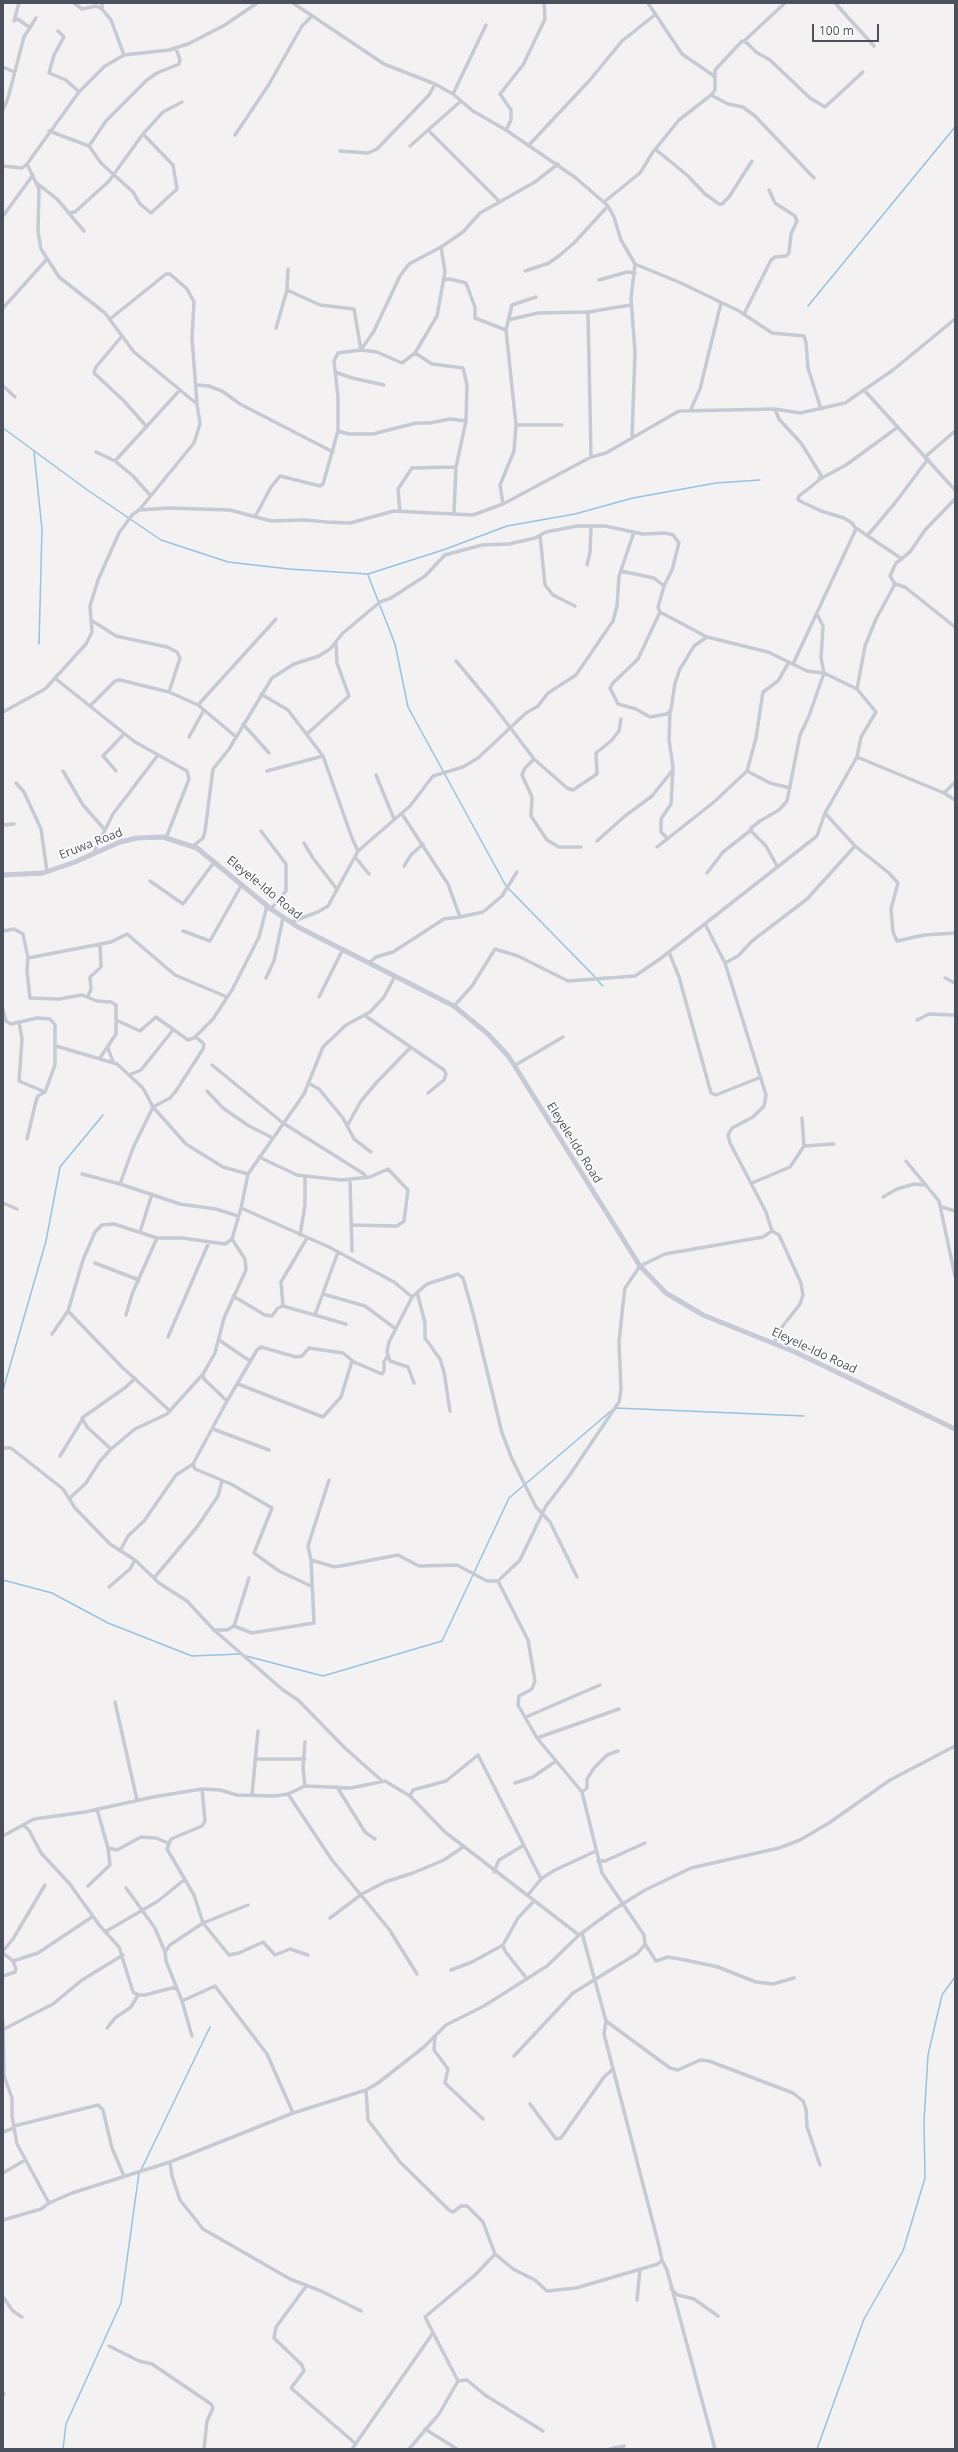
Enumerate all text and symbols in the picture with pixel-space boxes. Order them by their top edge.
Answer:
scale bar [814,16,881,42]
text: 100 m [819,22,854,39]
street label: Eruwa Road [57,825,125,863]
street label: Eleyele-Ido Road [224,853,304,923]
street label: Eleyele-Ido Road [543,1100,605,1186]
street label: Eleyele-Ido Road [769,1325,859,1377]

